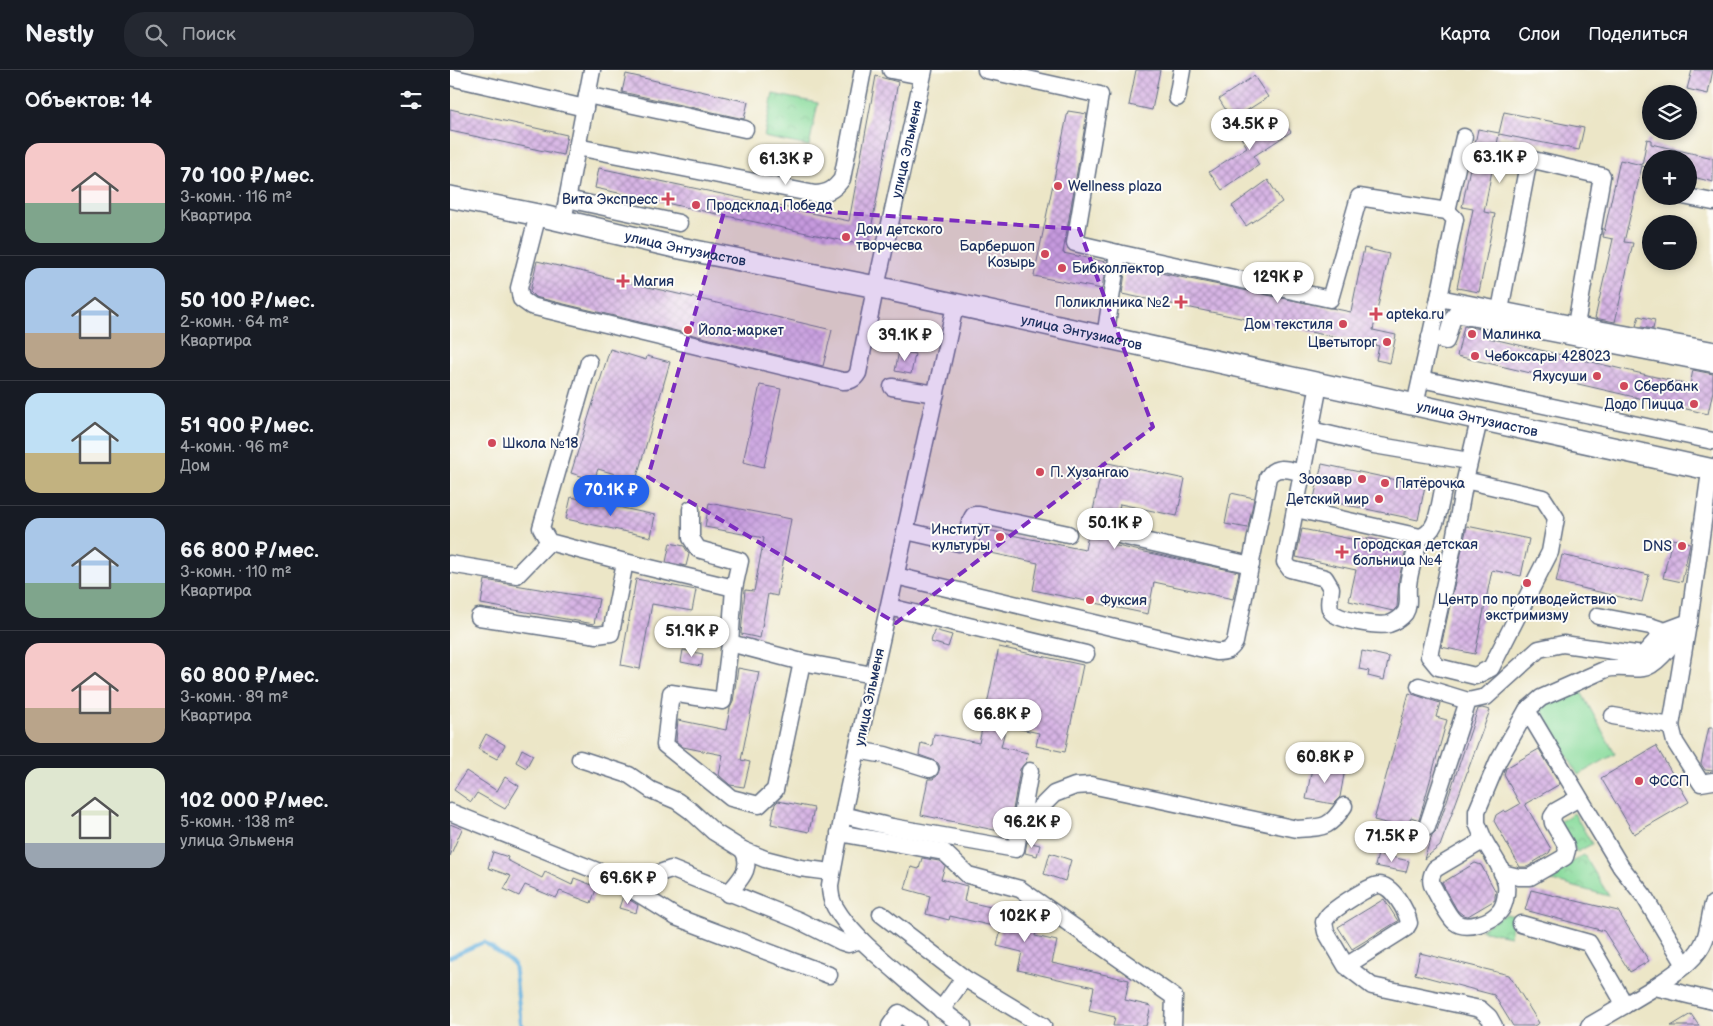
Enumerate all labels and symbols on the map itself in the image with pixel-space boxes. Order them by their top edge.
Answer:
street label: улица Эльменя [888,99,926,200]
pin: 34.5K ₽ [1204,108,1296,151]
pin: 63.1K ₽ [1454,142,1546,184]
pin: 61.3K ₽ [740,144,832,186]
place label: Wellness plaza [1068,178,1162,195]
marker: Wellness plaza [1052,180,1064,192]
place label: Вита Экспресс [562,191,658,208]
marker: Вита Экспресс [662,193,674,205]
place label: Продсклад Победа [706,197,833,214]
marker: Продсклад Победа [690,199,702,211]
place label: Дом детского творчесва [856,221,943,254]
street label: улица Энтузиастов [623,228,748,270]
marker: Дом детского творчесва [840,231,852,243]
place label: Барбершоп Козырь [960,238,1035,271]
marker: Барбершоп Козырь [1039,248,1051,260]
place label: Бибколлектор [1072,260,1164,277]
marker: Бибколлектор [1056,262,1068,274]
pin: 129K ₽ [1237,262,1319,304]
place label: Магия [633,273,674,290]
marker: Магия [617,275,629,287]
place label: Поликлиника №2 [1055,294,1171,311]
marker: Поликлиника №2 [1174,295,1188,309]
place label: apteka.ru [1386,306,1444,323]
marker: apteka.ru [1370,308,1382,320]
street label: улица Энтузиастов [1019,311,1144,354]
place label: Дом текстиля [1244,316,1333,333]
marker: Дом текстиля [1337,318,1349,330]
pin: 39.1K ₽ [859,320,951,362]
place label: Йола-маркет [698,322,785,339]
marker: Йола-маркет [682,324,694,336]
place label: Малинка [1482,326,1542,343]
marker: Малинка [1466,328,1478,340]
place label: Цветыторг [1308,334,1378,351]
marker: Цветыторг [1381,336,1393,348]
place label: Чебоксары 428023 [1485,348,1611,365]
marker: Чебоксары 428023 [1469,350,1481,362]
place label: Яхусуши [1532,368,1587,385]
marker: Яхусуши [1591,370,1603,382]
place label: Сбербанк [1634,378,1699,395]
marker: Сбербанк [1618,380,1630,392]
place label: Додо Пицца [1605,396,1685,413]
street label: улица Энтузиастов [1415,397,1540,441]
marker: Додо Пицца [1688,398,1700,410]
place label: Школа №18 [502,435,579,452]
marker: Школа №18 [486,437,498,449]
place label: П. Хузангаю [1050,464,1129,481]
marker: П. Хузангаю [1034,466,1046,478]
place label: Зоозавр [1299,471,1352,488]
marker: Зоозавр [1356,473,1368,485]
pin: 70.1K ₽ [565,474,657,517]
place label: Пятёрочка [1395,475,1466,492]
marker: Пятёрочка [1379,477,1391,489]
place label: Детский мир [1286,491,1369,508]
marker: Детский мир [1373,493,1385,505]
pin: 50.1K ₽ [1069,508,1161,550]
place label: Институт культуры [931,521,990,554]
marker: Институт культуры [994,531,1006,543]
place label: Городская детская больница №4 [1353,536,1478,569]
place label: DNS [1643,538,1672,555]
marker: DNS [1676,540,1688,552]
marker: Городская детская больница №4 [1335,545,1349,559]
marker: Центр по противодействию экстримизму [1521,577,1533,589]
place label: Центр по противодействию экстримизму [1438,591,1617,624]
place label: Фуксия [1100,592,1147,609]
marker: Фуксия [1084,594,1096,606]
pin: 51.9K ₽ [646,616,738,658]
street label: улица Эльменя [851,646,888,748]
pin: 66.8K ₽ [956,698,1048,741]
pin: 60.8K ₽ [1279,742,1371,784]
place label: ФССП [1649,773,1689,790]
marker: ФССП [1633,775,1645,787]
pin: 96.2K ₽ [986,806,1078,849]
pin: 71.5K ₽ [1346,820,1438,863]
pin: 69.6K ₽ [582,862,674,905]
pin: 102K ₽ [984,900,1066,943]

